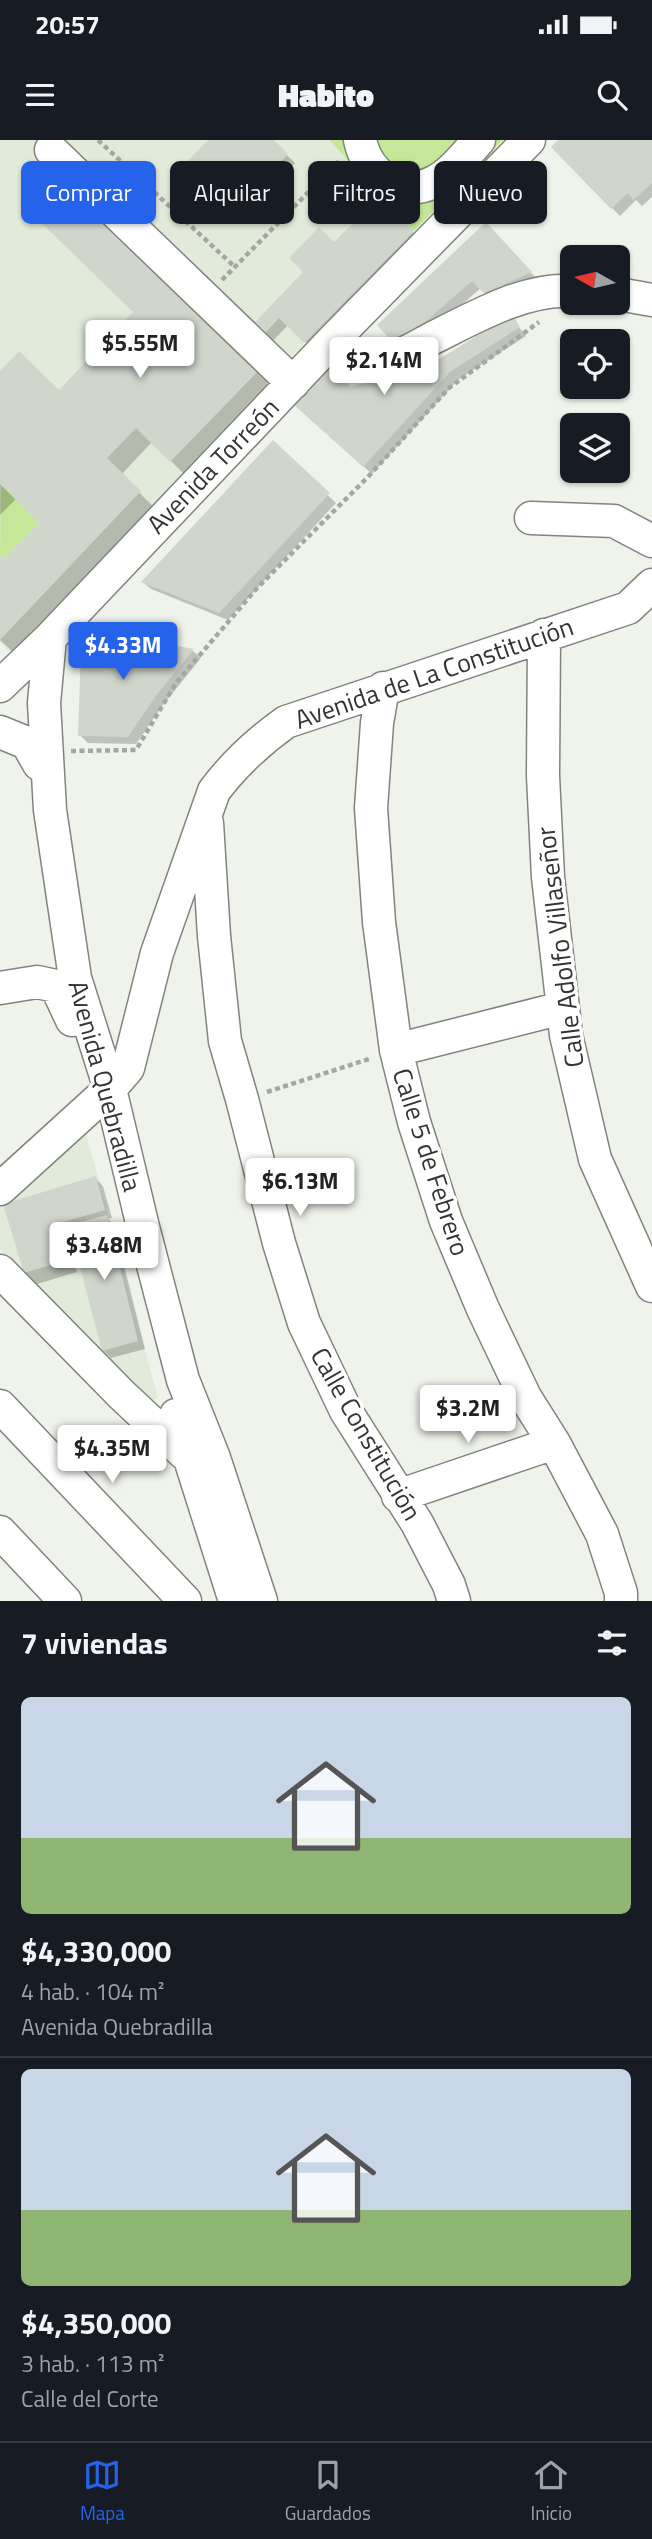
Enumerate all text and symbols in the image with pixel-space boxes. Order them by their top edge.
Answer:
text: 20:57 [35,5,100,44]
text: Habito [278,71,374,119]
icon: menu [21,76,59,114]
icon: search [593,76,631,114]
chip: Comprar [21,161,156,224]
chip: Alquilar [170,161,294,224]
chip: Filtros [308,161,420,224]
chip: Nuevo [434,161,547,224]
north arrow [560,245,630,315]
map controls [560,245,630,483]
pin: $5.55M [83,320,197,380]
text: $5.55M [101,325,179,360]
button: locate [560,329,630,399]
pin: $2.14M [327,338,441,397]
text: $2.14M [345,342,423,377]
street label: Avenida Torreón [137,389,288,543]
button: layers [560,413,630,483]
street label: Avenida de La Constitución [289,606,578,739]
pin: $4.33M [66,622,180,682]
text: $4.33M [84,627,162,662]
street label: Calle Adolfo Villaseñor [525,824,594,1070]
street label: Avenida Quebradilla [59,976,152,1196]
street label: Calle 5 de Febrero [383,1063,480,1261]
pin: $6.13M [243,1158,357,1218]
text: $6.13M [261,1163,339,1198]
pin: $3.48M [47,1222,161,1282]
text: $3.48M [65,1227,143,1262]
street label: Calle Constitución [301,1340,432,1528]
pin: $3.2M [419,1386,517,1445]
text: $3.2M [436,1390,500,1425]
pin: $4.35M [55,1426,169,1485]
text: $4.35M [73,1430,151,1465]
text: 7 viviendas [21,1620,168,1666]
icon: filters [593,1624,631,1662]
icon: home [263,1743,389,1869]
text: $4,330,000 [21,1928,171,1974]
text: 4 hab. · 104 m² [21,1974,164,2009]
text: Avenida Quebradilla [21,2009,213,2044]
icon: home [263,2115,389,2241]
text: $4,350,000 [21,2300,171,2346]
text: 3 hab. · 113 m² [21,2346,164,2381]
text: Calle del Corte [21,2381,159,2416]
tab: Mapa [80,2456,125,2527]
tab: Guardados [285,2456,371,2527]
tab: Inicio [531,2456,572,2527]

